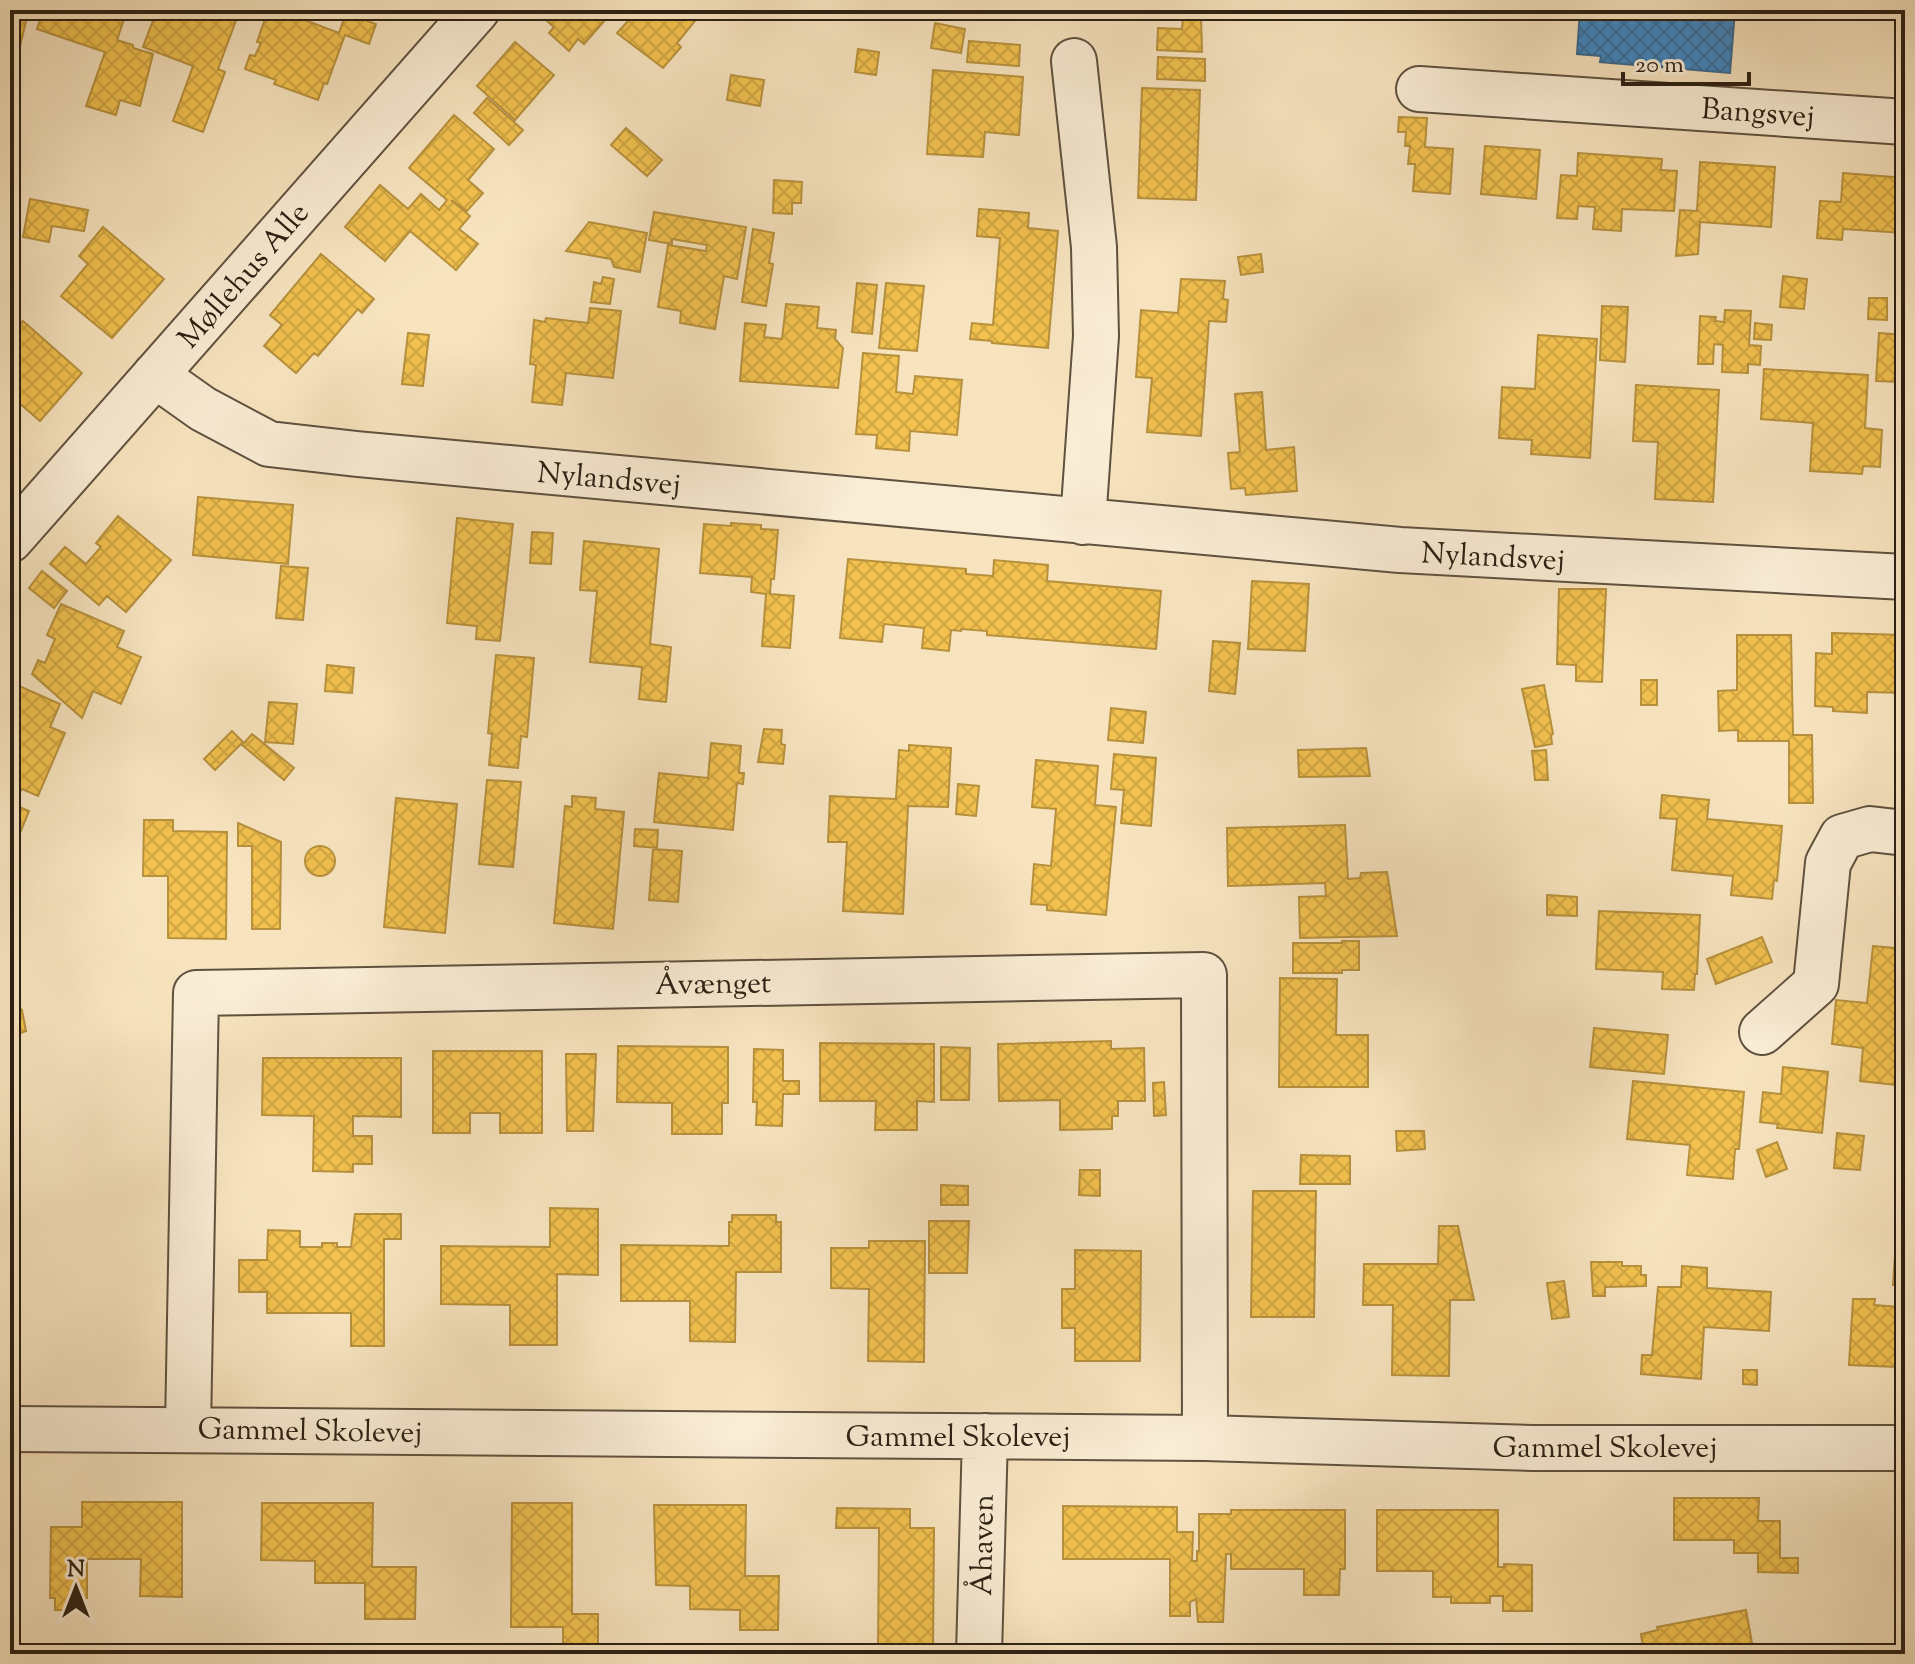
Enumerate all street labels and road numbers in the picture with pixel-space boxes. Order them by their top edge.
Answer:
street label: Bangsvej [1700,89,1816,140]
street label: Møllehus Alle [169,194,321,359]
street label: Nylandsvej [535,453,682,508]
street label: Nylandsvej [1420,533,1566,584]
street label: Åvænget [655,963,771,1008]
street label: Gammel Skolevej [197,1409,423,1456]
street label: Gammel Skolevej [846,1417,1070,1460]
street label: Gammel Skolevej [1493,1428,1717,1471]
street label: Åhaven [962,1493,1007,1596]

